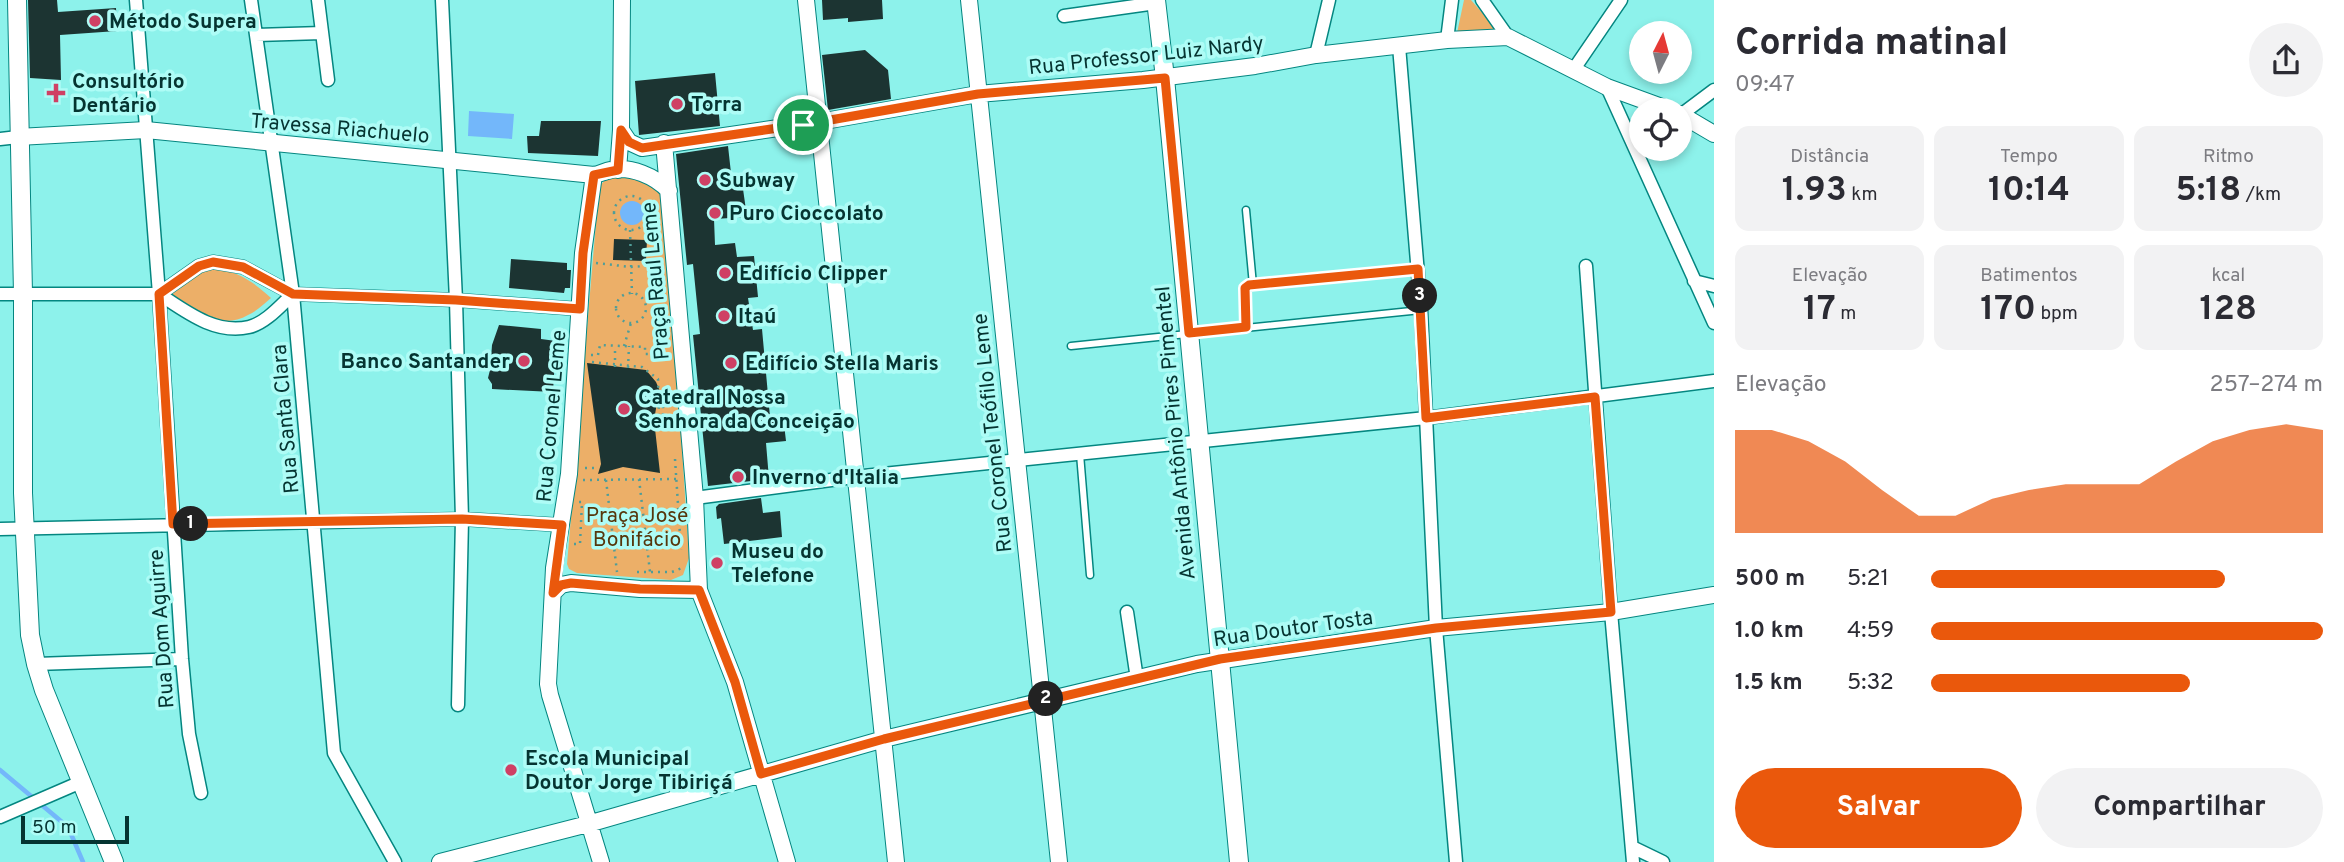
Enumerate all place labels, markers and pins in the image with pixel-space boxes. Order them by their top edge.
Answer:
place label: Método Supera [109,9,257,36]
marker: Método Supera [87,13,103,29]
place label: Consultório Dentário [72,69,185,120]
marker: Consultório Dentário [46,83,66,103]
place label: Torra [691,92,742,119]
pin [773,95,833,155]
marker: Torra [669,96,685,112]
place label: Subway [719,168,795,195]
marker: Subway [697,172,713,188]
place label: Puro Cioccolato [729,201,884,228]
marker: Puro Cioccolato [707,205,723,221]
place label: Edifício Clipper [739,261,888,288]
marker: Edifício Clipper [717,265,733,281]
pin: 3 [1402,278,1438,314]
place label: Itaú [738,304,776,331]
marker: Itaú [716,308,732,324]
place label: Banco Santander [341,349,510,376]
place label: Edifício Stella Maris [745,351,939,378]
marker: Banco Santander [516,353,532,369]
marker: Edifício Stella Maris [723,355,739,371]
place label: Catedral Nossa Senhora da Conceição [638,385,855,436]
marker: Catedral Nossa Senhora da Conceição [616,401,632,417]
place label: Inverno d'Italia [752,465,899,492]
marker: Inverno d'Italia [730,469,746,485]
pin: 1 [174,506,208,542]
place label: Museu do Telefone [731,539,824,590]
marker: Museu do Telefone [709,555,725,571]
pin: 2 [1028,682,1064,716]
place label: Escola Municipal Doutor Jorge Tibiriçá [525,746,733,797]
marker: Escola Municipal Doutor Jorge Tibiriçá [503,762,519,778]

